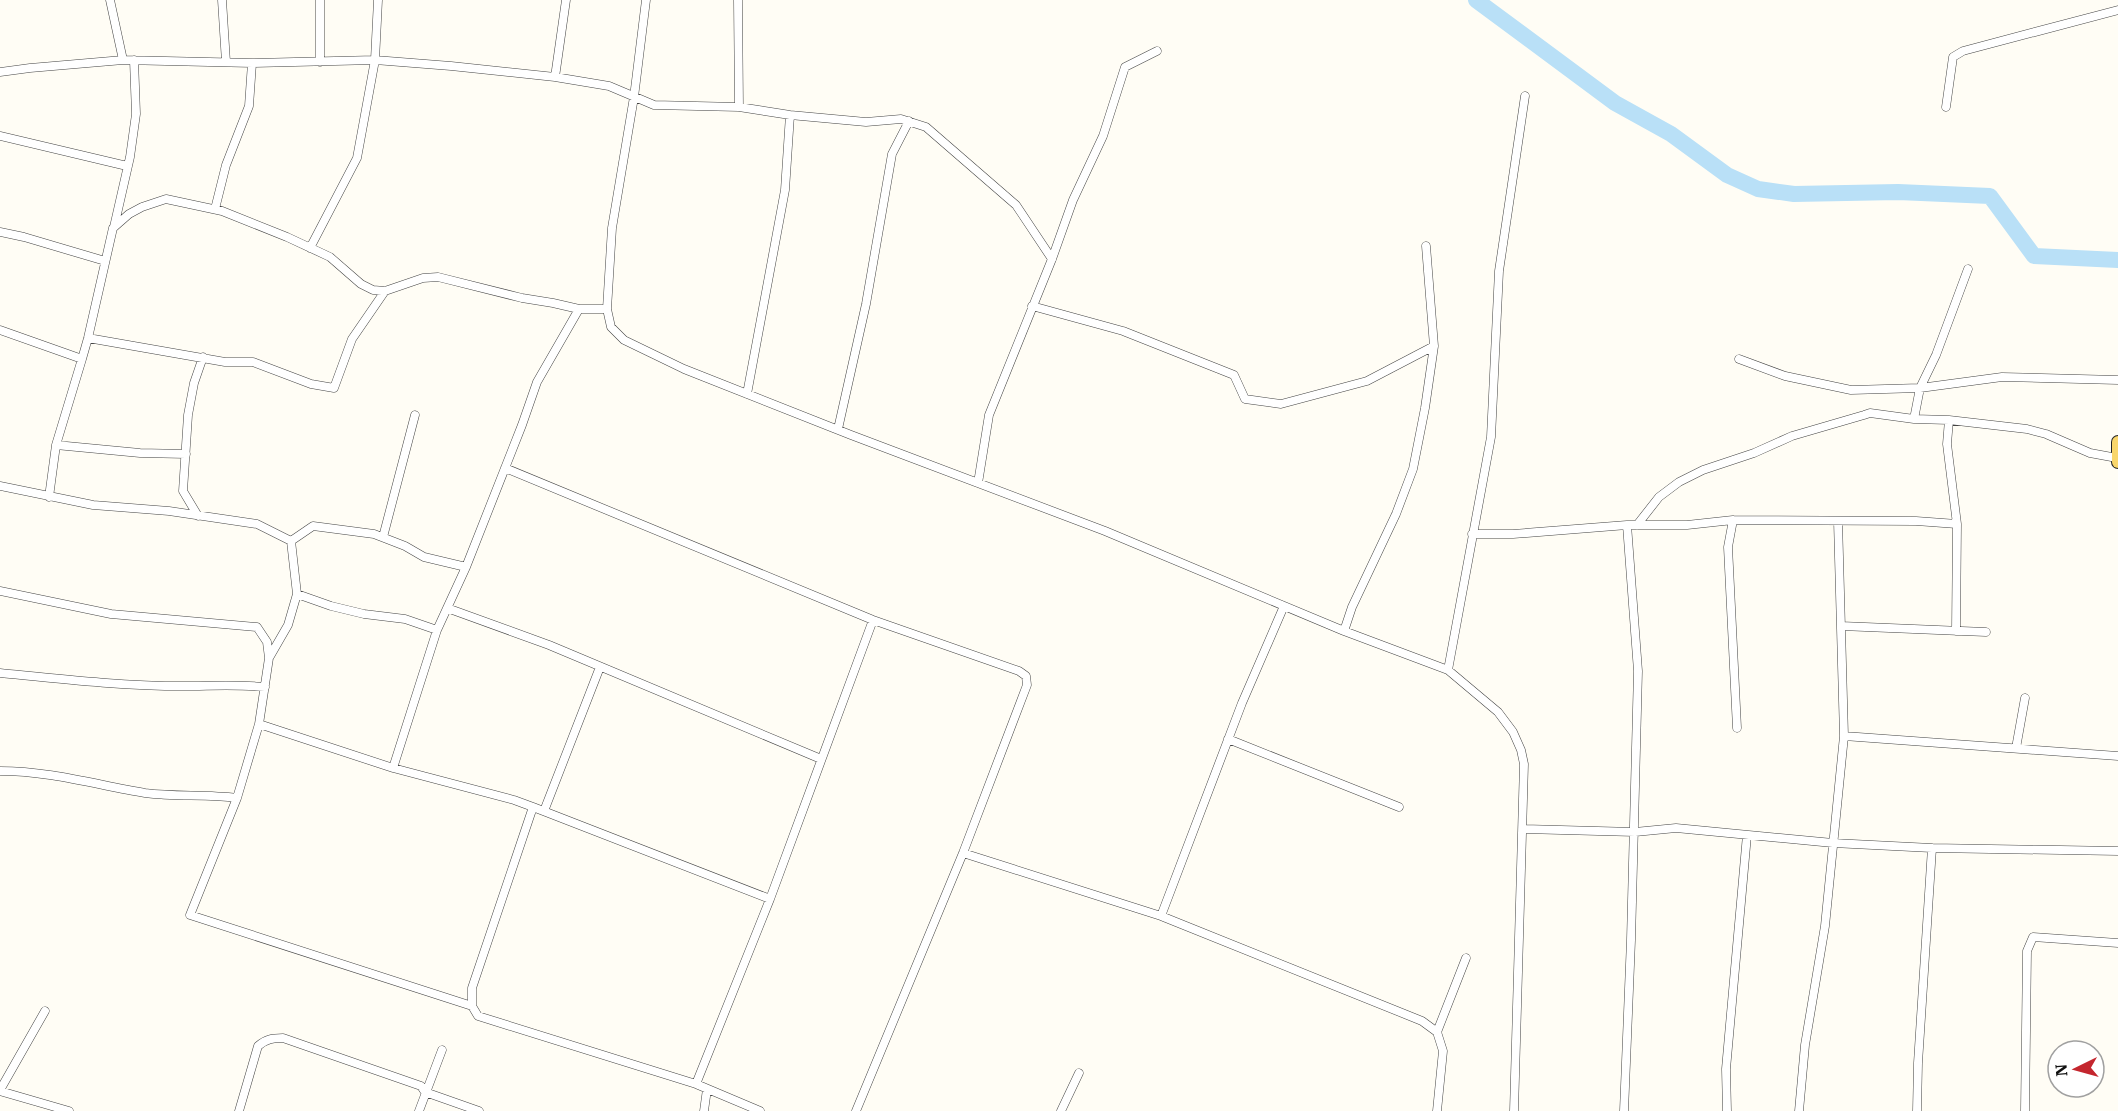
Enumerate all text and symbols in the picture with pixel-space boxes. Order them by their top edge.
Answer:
north arrow [2046,1039,2106,1099]
text: N [2051,1063,2072,1077]

